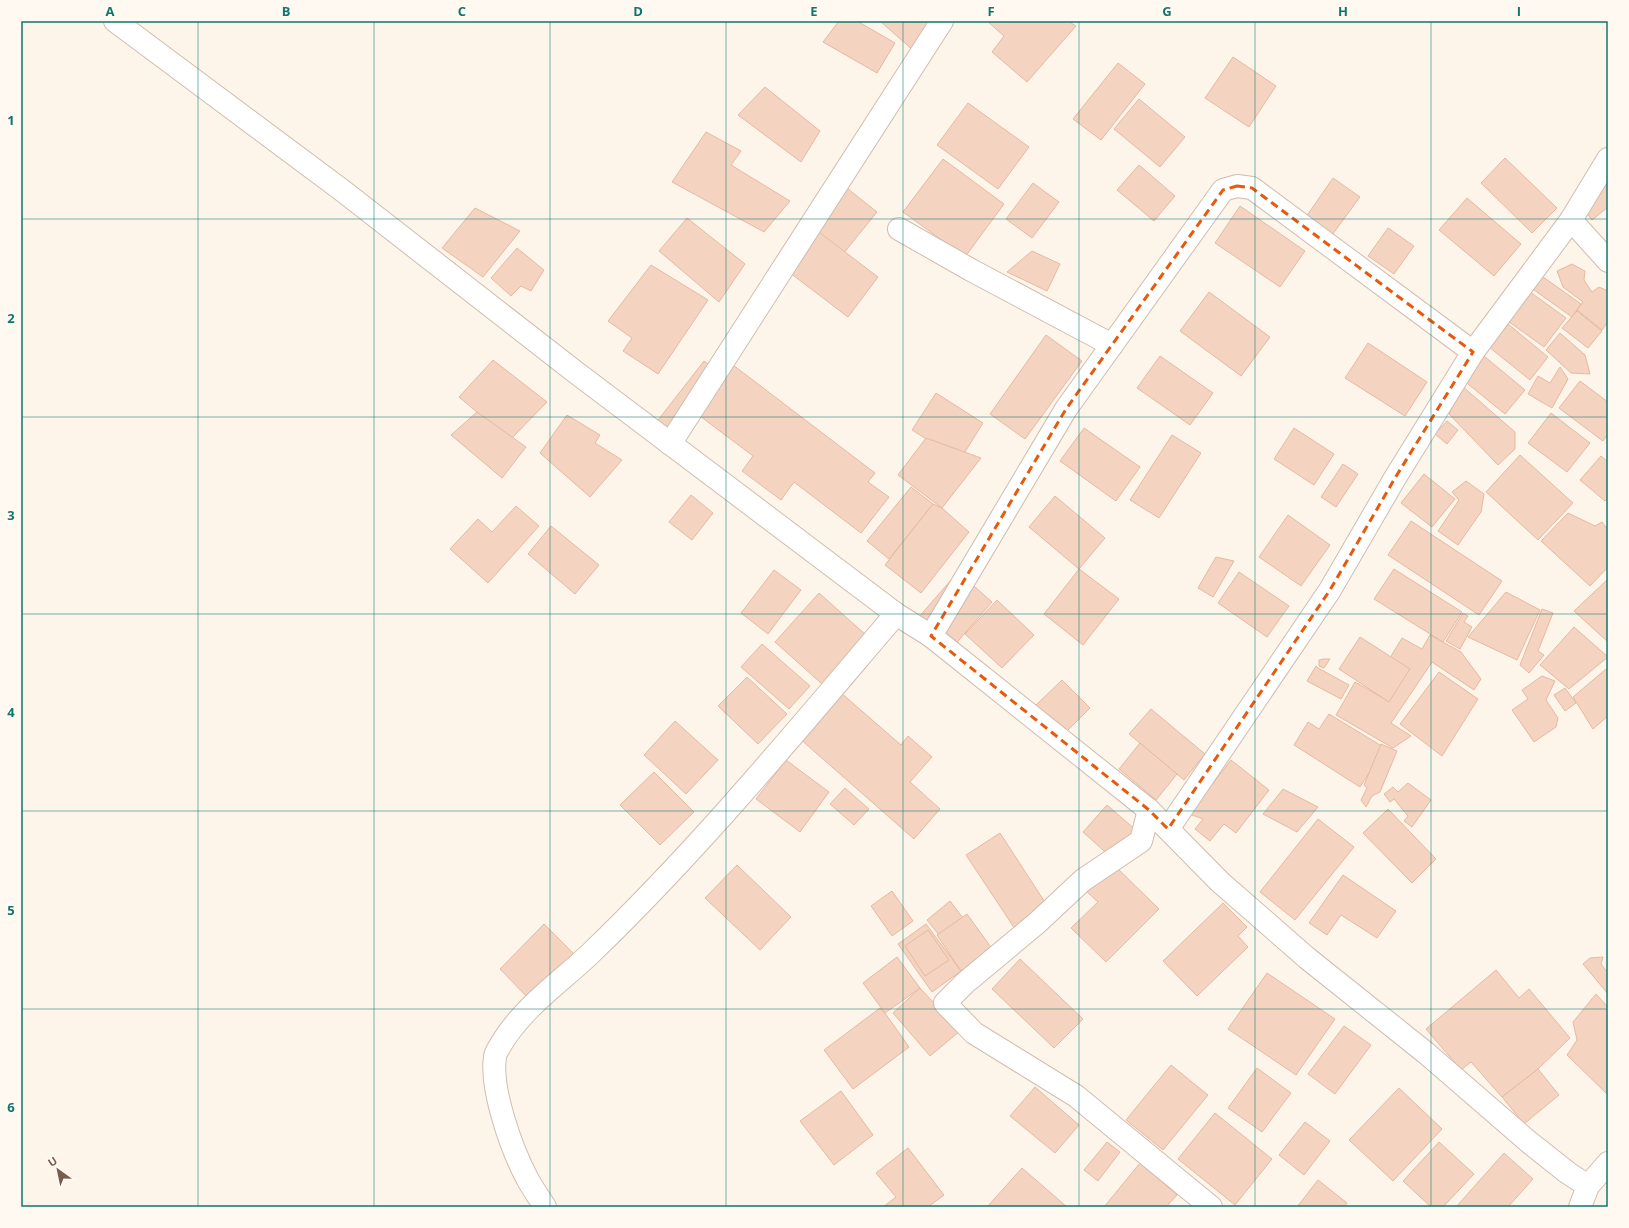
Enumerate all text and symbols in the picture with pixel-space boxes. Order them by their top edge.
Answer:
text: A [106,2,115,20]
text: B [282,2,291,20]
text: C [458,2,466,20]
text: D [633,2,643,20]
text: E [810,2,818,20]
text: F [987,2,995,20]
text: G [1162,2,1172,20]
text: H [1338,2,1348,20]
text: I [1517,2,1521,20]
text: 1 [7,111,15,129]
text: 2 [7,309,15,327]
text: 3 [7,506,15,524]
text: 4 [7,703,15,721]
text: 5 [7,901,15,919]
text: 6 [7,1098,15,1116]
north arrow [38,1150,78,1190]
text: U [45,1153,60,1170]

